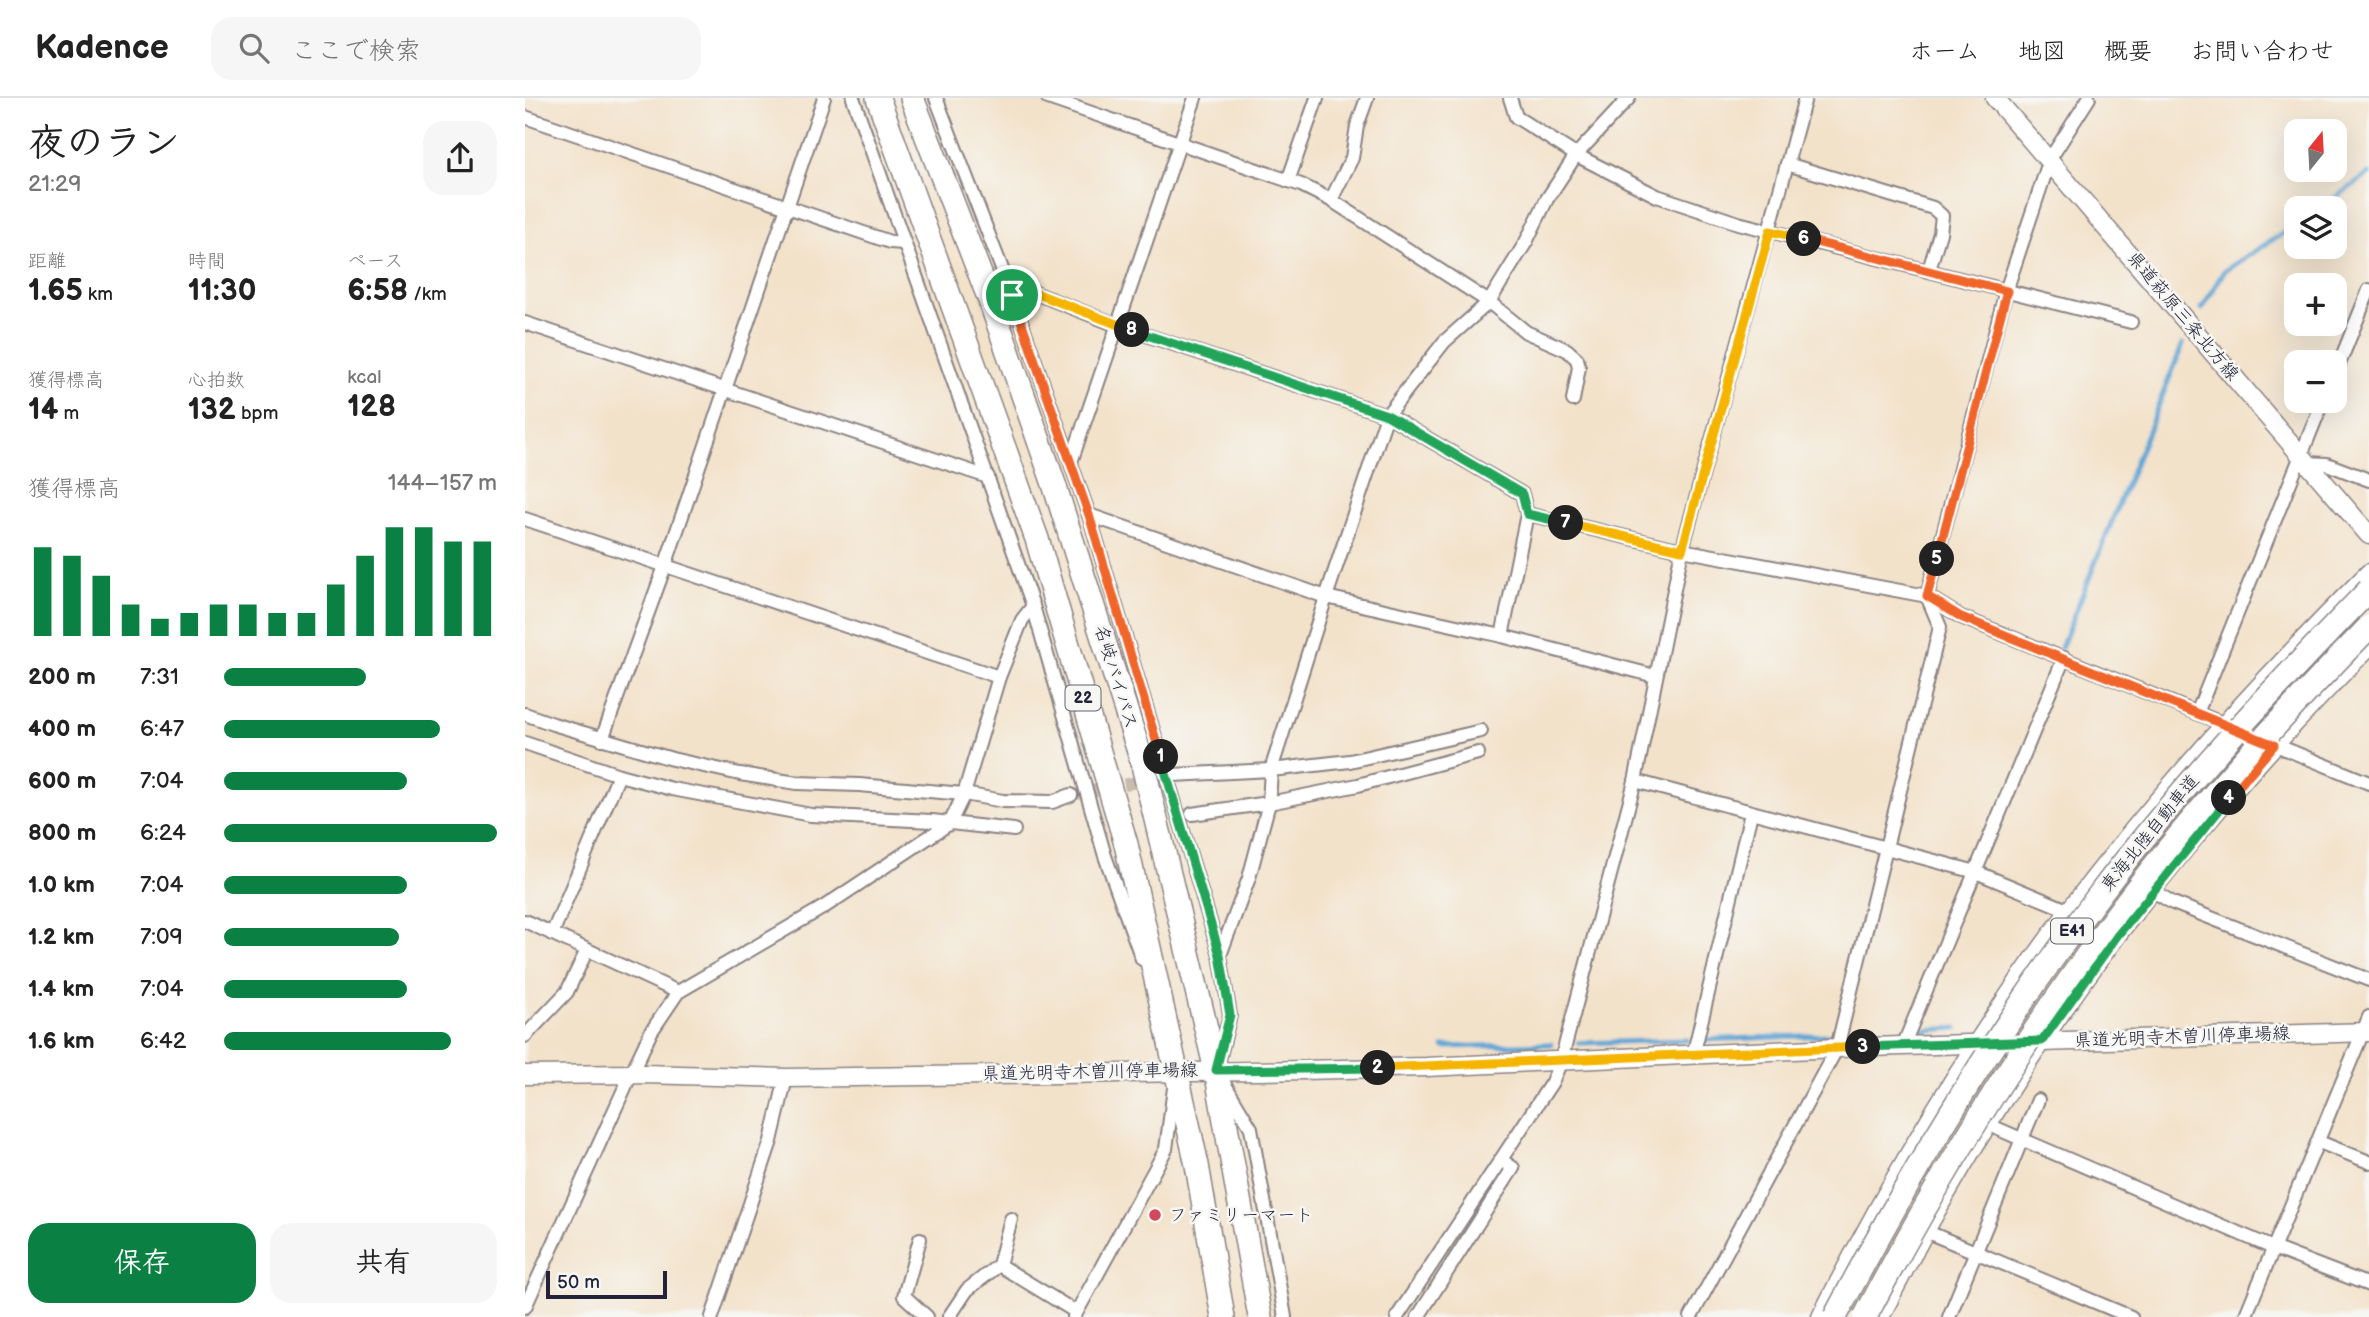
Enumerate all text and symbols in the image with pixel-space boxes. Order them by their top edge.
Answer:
search box [211,17,701,80]
text: Kadence [35,28,169,68]
icon: search [235,29,273,67]
text: ここで検索 [291,36,421,67]
text: ホーム [1909,37,1980,66]
text: 地図 [2018,37,2066,66]
text: 概要 [2104,37,2152,66]
text: お問い合わせ [2190,37,2334,66]
north arrow [2284,119,2347,182]
map controls [2284,119,2347,413]
text: 夜のラン [28,121,180,166]
button: share [423,121,497,195]
text: 21:29 [28,170,82,198]
button: layers [2284,196,2347,259]
pin: 6 [1787,222,1821,256]
text: 6 [1798,227,1809,250]
street label: 県道萩原三条北方線 [2123,247,2243,385]
text: 距離 [28,250,66,273]
text: 時間 [188,250,226,273]
text: ペース [347,250,403,273]
pin [982,265,1042,325]
text: 1.65 [28,273,83,309]
text: 11:30 [188,273,256,309]
text: 6:58 [347,273,408,309]
button: + [2284,273,2347,336]
icon: arrive [993,276,1031,314]
text: km [83,283,113,306]
text: /km [408,283,447,306]
pin: 8 [1115,313,1149,348]
text: 8 [1126,318,1137,341]
button: − [2284,350,2347,413]
text: kcal [347,366,381,389]
text: 獲得標高 [28,369,104,392]
text: 心拍数 [188,369,245,392]
text: 128 [347,389,396,425]
text: 14 [28,392,58,428]
text: 132 [188,392,236,428]
text: m [58,402,79,425]
text: bpm [236,402,278,425]
text: 144–157 m [388,469,497,497]
text: 獲得標高 [28,475,120,503]
pin: 7 [1549,506,1583,540]
text: 7 [1560,511,1571,534]
pin: 5 [1919,542,1955,576]
text: 5 [1931,547,1942,570]
street label: 名岐バイパス [1090,622,1142,732]
text: 200 m [28,663,96,691]
text: 7:31 [140,663,179,691]
road number: 22 [1065,685,1101,710]
text: 400 m [28,715,96,743]
text: 6:47 [140,715,184,743]
pin: 1 [1143,740,1179,774]
text: 1 [1157,745,1165,768]
text: 600 m [28,767,96,795]
text: 7:04 [140,767,184,795]
street label: 東海北陸自動車道 [2097,770,2203,896]
pin: 4 [2211,780,2247,816]
text: 4 [2223,786,2234,809]
text: 800 m [28,819,96,847]
text: 6:24 [140,819,186,847]
text: 1.0 km [28,871,95,899]
text: 7:04 [140,871,184,899]
road number: E41 [2051,918,2093,944]
text: 1.2 km [28,923,94,951]
text: 7:09 [140,923,183,951]
text: 1.4 km [28,975,94,1003]
text: 7:04 [140,975,184,1003]
street label: 県道光明寺木曽川停車場線 [2074,1023,2290,1051]
text: 1.6 km [28,1027,95,1055]
text: 6:42 [140,1027,186,1055]
pin: 3 [1845,1030,1881,1065]
text: 3 [1857,1035,1868,1058]
pin: 2 [1361,1051,1395,1086]
text: 2 [1372,1056,1383,1079]
street label: 県道光明寺木曽川停車場線 [982,1060,1198,1084]
place label: ファミリーマート [1169,1205,1313,1226]
marker: ファミリーマート [1147,1207,1163,1223]
button: 保存 [28,1223,256,1303]
button: 共有 [270,1223,497,1303]
scale bar [546,1268,667,1300]
text: 50 m [557,1271,600,1294]

